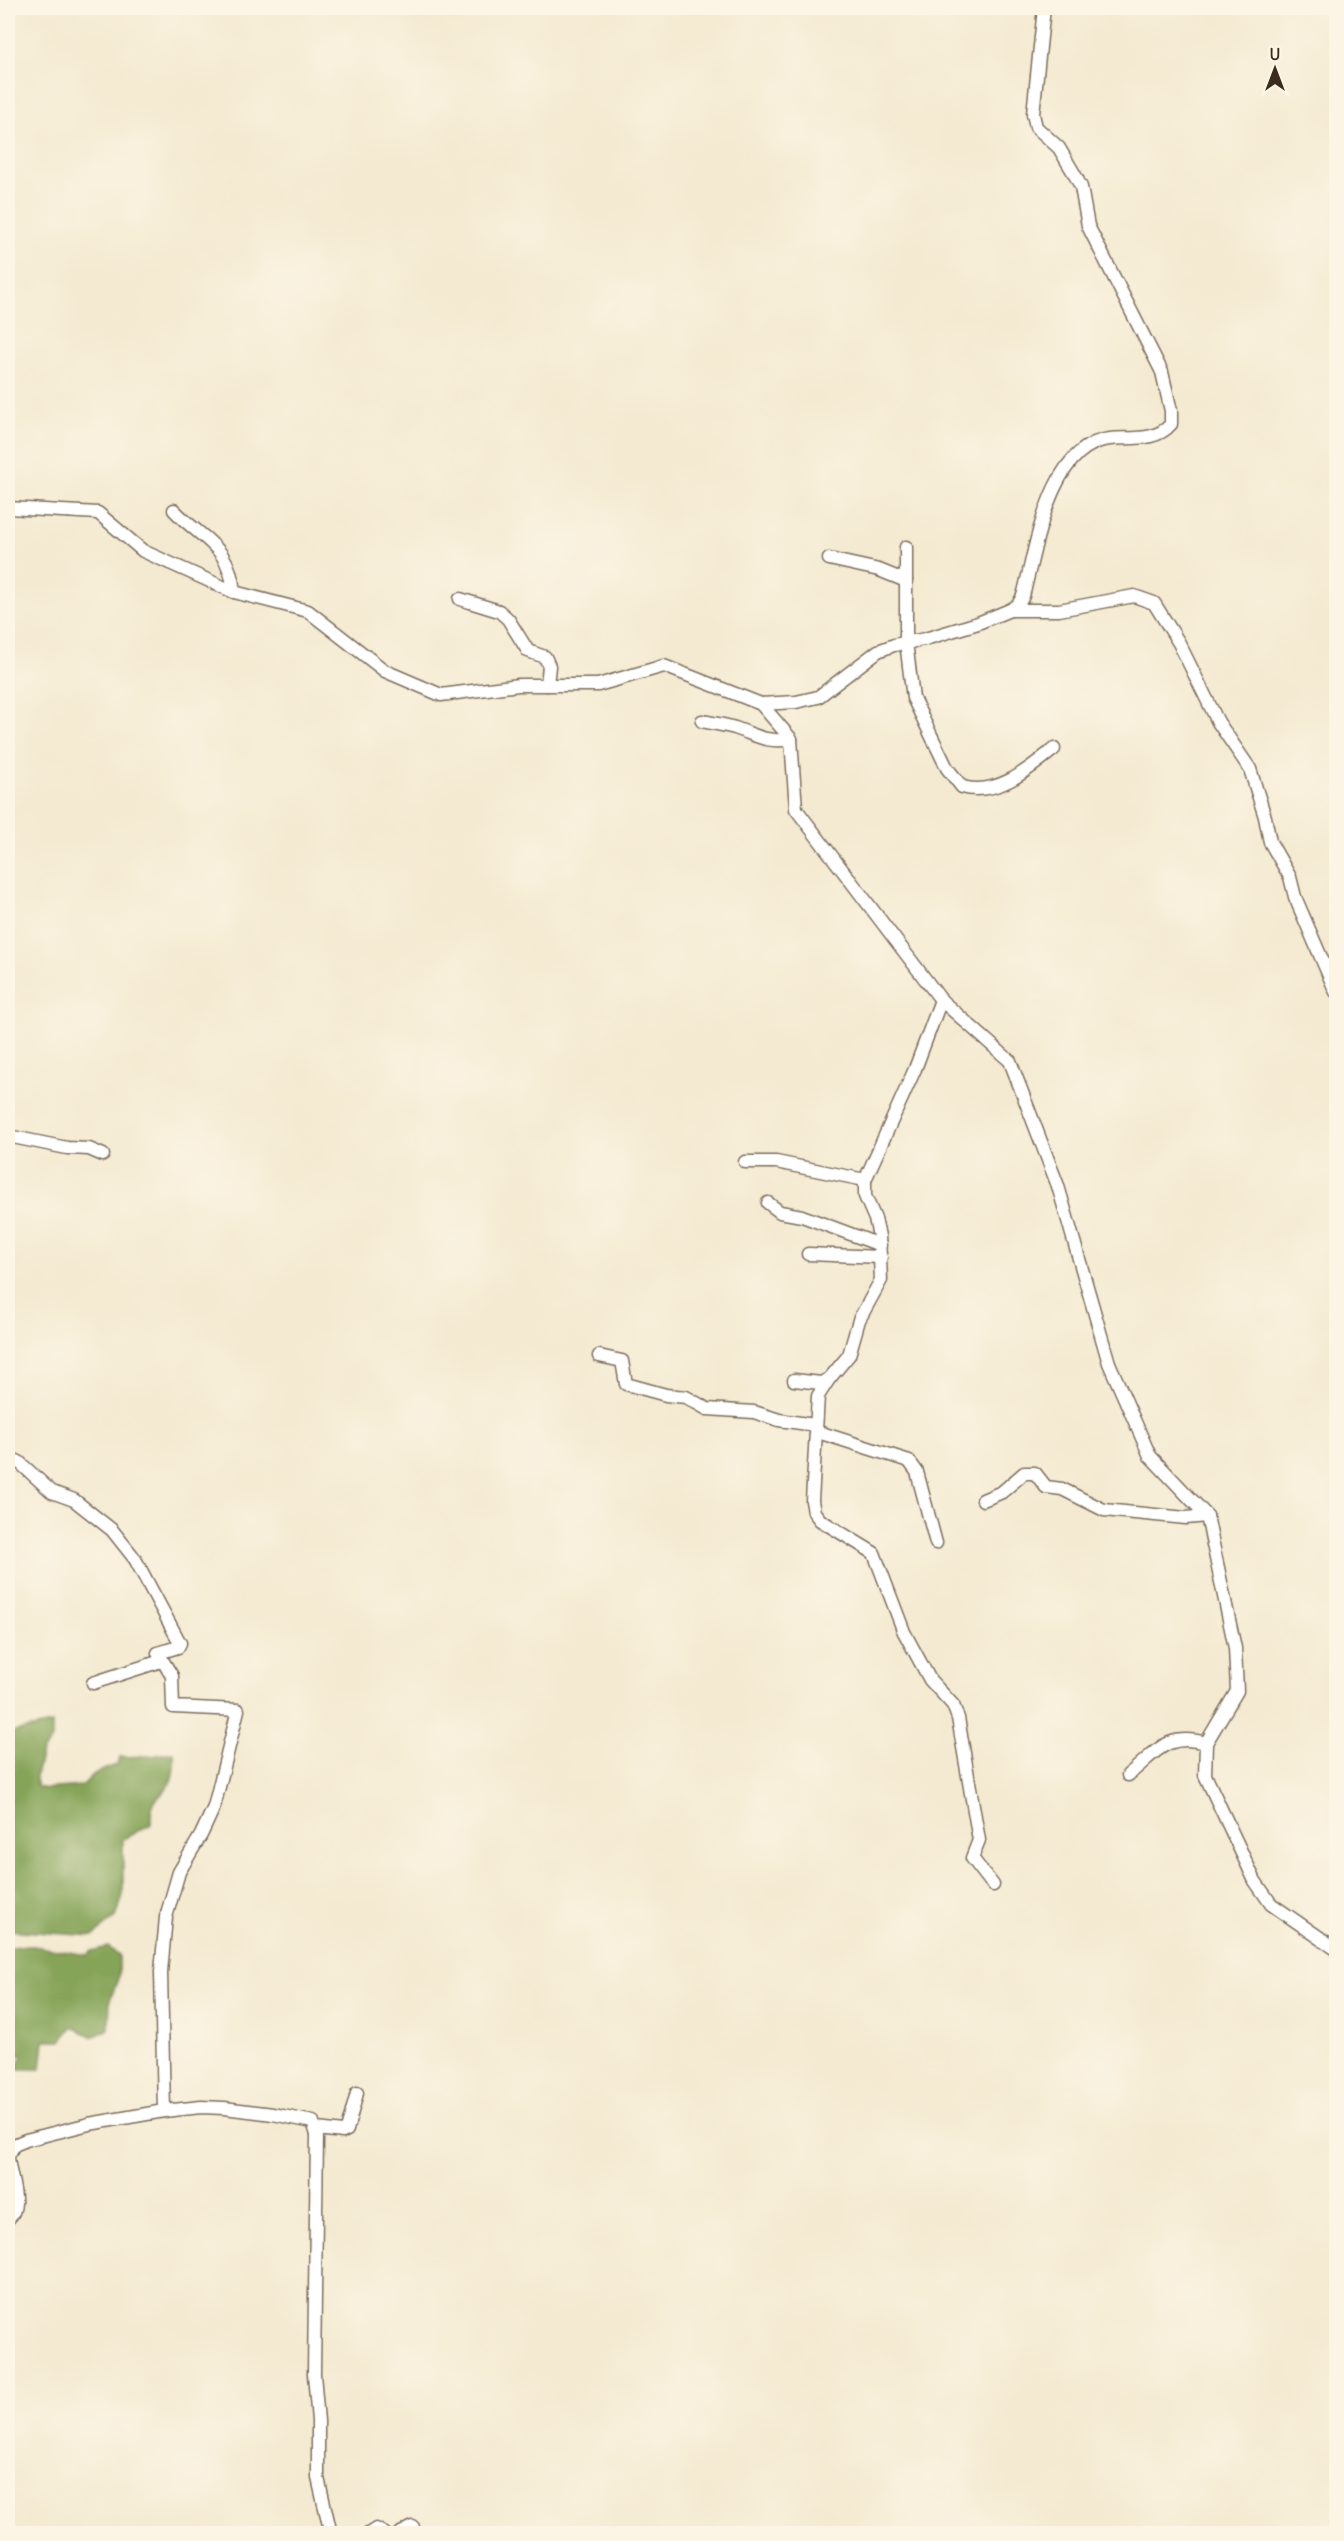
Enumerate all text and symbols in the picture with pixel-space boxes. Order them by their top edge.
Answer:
north arrow [1245,39,1305,99]
text: U [1270,44,1280,64]

